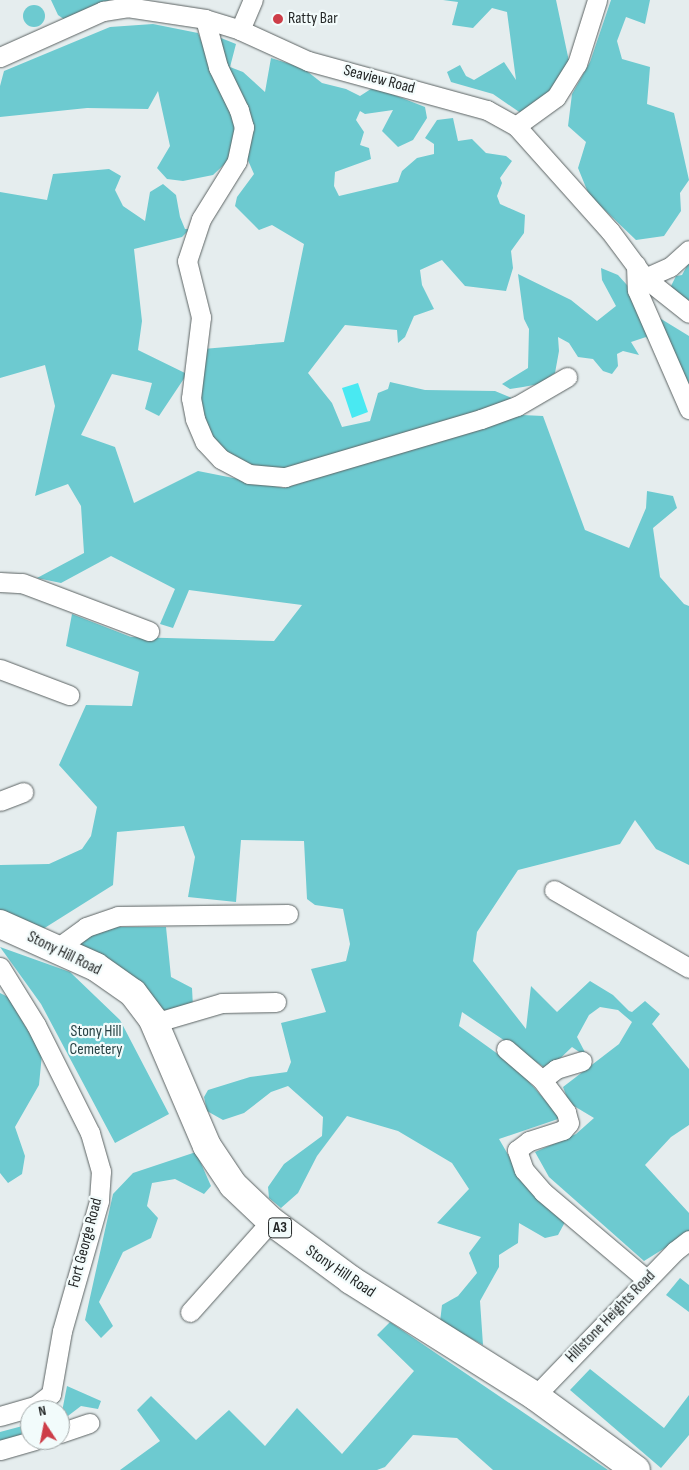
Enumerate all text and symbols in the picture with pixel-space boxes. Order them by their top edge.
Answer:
place label: Ratty Bar [288,9,338,29]
marker: Ratty Bar [272,13,284,25]
street label: Seaview Road [341,61,417,99]
street label: Stony Hill Road [24,928,104,980]
park label: Stony Hill Cemetery [70,1022,122,1060]
street label: Fort George Road [65,1196,107,1290]
road number: A3 [268,1216,292,1240]
street label: Stony Hill Road [301,1242,379,1302]
street label: Hillstone Heights Road [562,1267,660,1367]
north arrow [20,1400,70,1450]
text: N [37,1402,48,1420]

